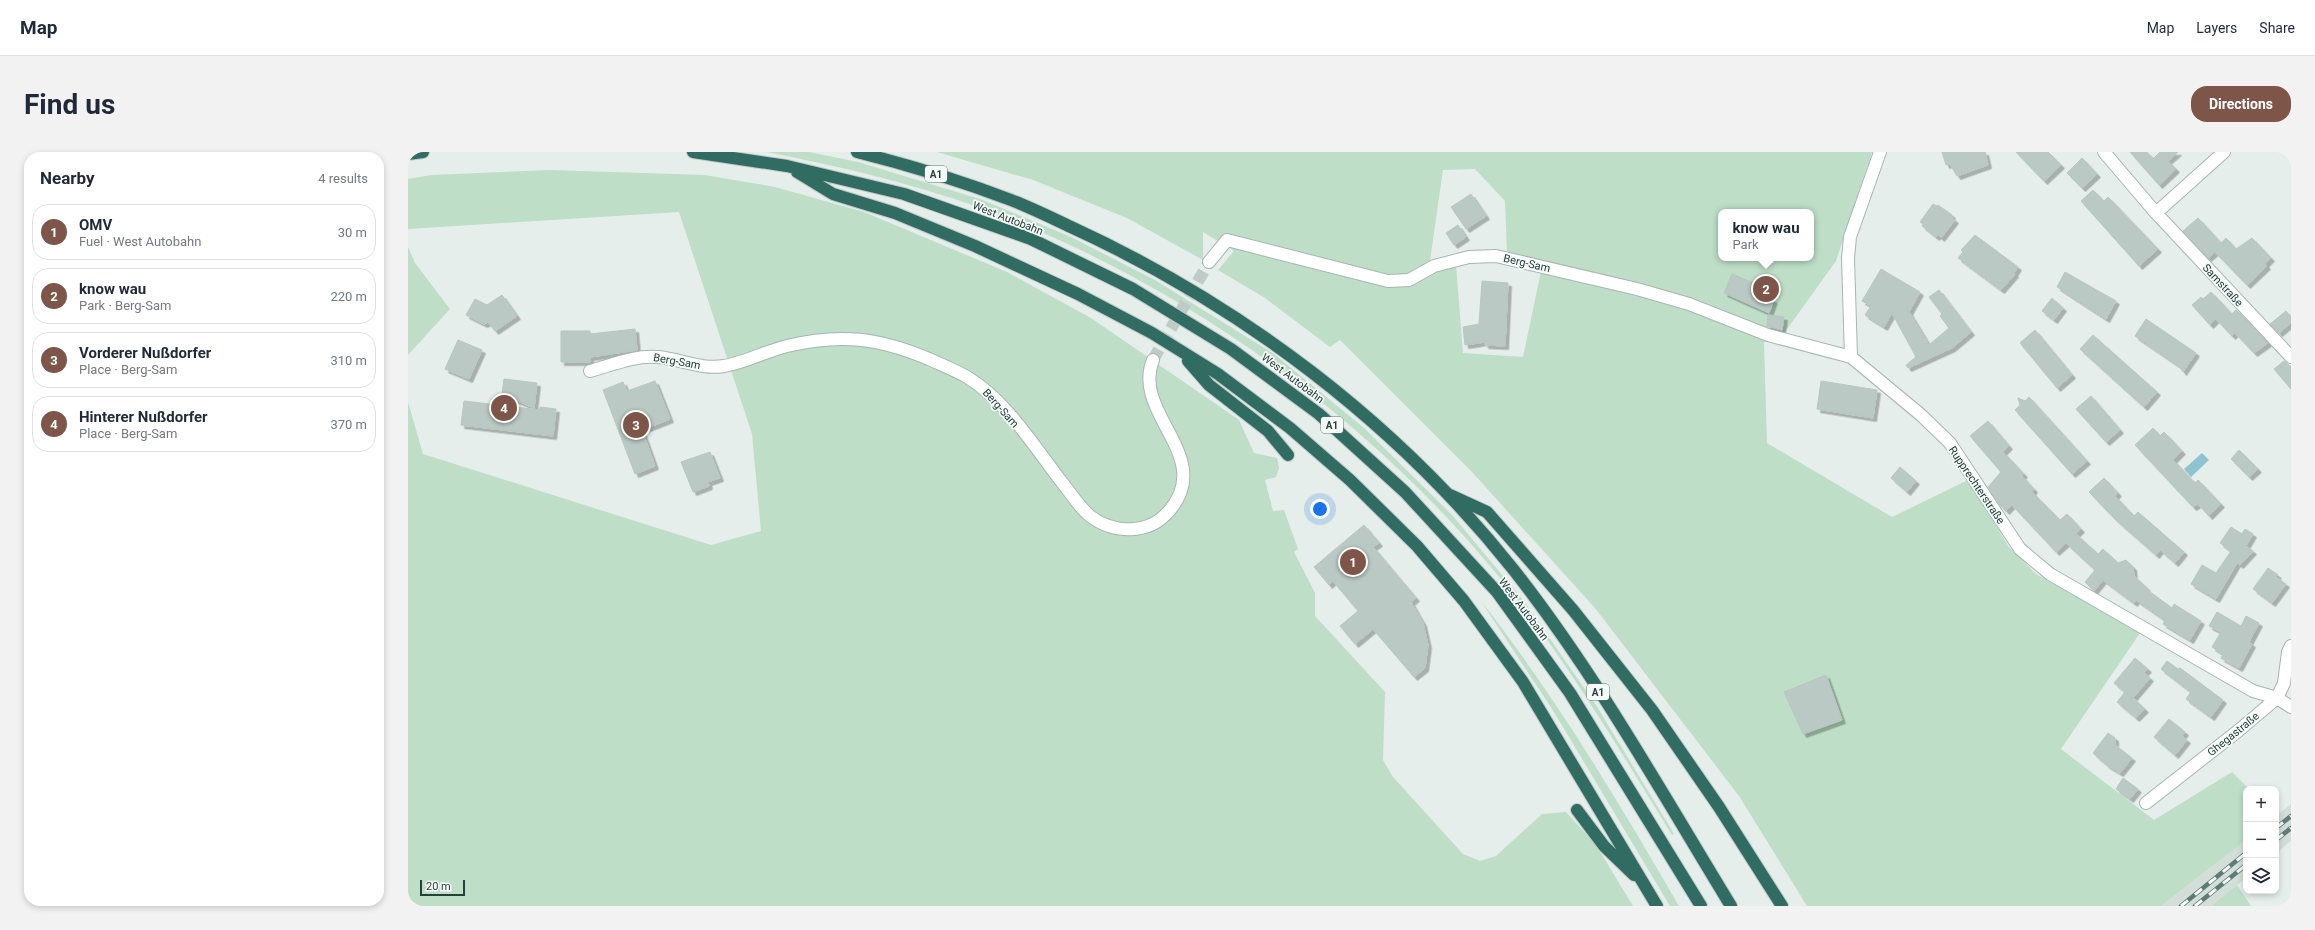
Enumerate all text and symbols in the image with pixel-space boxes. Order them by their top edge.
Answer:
text: Map [20,16,58,39]
text: Map [2147,20,2174,36]
text: Layers [2196,20,2237,36]
text: Share [2259,20,2295,36]
button: Directions [2191,86,2291,122]
text: Find us [24,88,115,121]
road number: A1 [925,166,947,182]
text: Nearby [40,168,95,188]
text: 4 results [318,171,368,186]
street label: West Autobahn [971,199,1045,238]
popup [1718,209,1814,261]
text: OMV [79,216,112,234]
text: know wau [1732,219,1800,237]
text: 1 [50,225,58,240]
text: 30 m [338,225,367,240]
text: Fuel · West Autobahn [79,234,201,249]
text: Park [1732,237,1759,252]
street label: Berg-Sam [1502,252,1552,275]
street label: Samstraße [2200,261,2246,309]
pin: 2 [1753,274,1779,304]
text: know wau [79,280,146,298]
text: 2 [50,289,58,304]
text: 220 m [330,289,367,304]
text: Park · Berg-Sam [79,298,171,313]
text: Vorderer Nußdorfer [79,344,211,362]
street label: Berg-Sam [652,351,702,372]
street label: West Autobahn [1259,351,1326,406]
text: 3 [50,353,58,368]
text: 310 m [330,353,367,368]
text: Place · Berg-Sam [79,362,177,377]
street label: Berg-Sam [980,386,1021,430]
pin: 4 [491,393,517,423]
text: Hinterer Nußdorfer [79,408,208,426]
pin: 3 [623,410,649,440]
text: 4 [50,417,58,432]
text: 370 m [330,417,367,432]
road number: A1 [1321,417,1343,433]
text: Place · Berg-Sam [79,426,177,441]
street label: Rupprechterstraße [1946,444,2007,527]
your location [1310,499,1330,519]
pin: 1 [1340,547,1366,577]
street label: West Autobahn [1496,576,1551,643]
road number: A1 [1587,684,1609,700]
street label: Ghegastraße [2205,710,2262,759]
map controls [2243,786,2279,894]
button: + [2243,786,2279,822]
button: − [2243,822,2279,858]
button: layers [2243,858,2279,894]
scale bar [420,878,465,897]
text: 20 m [426,880,451,893]

